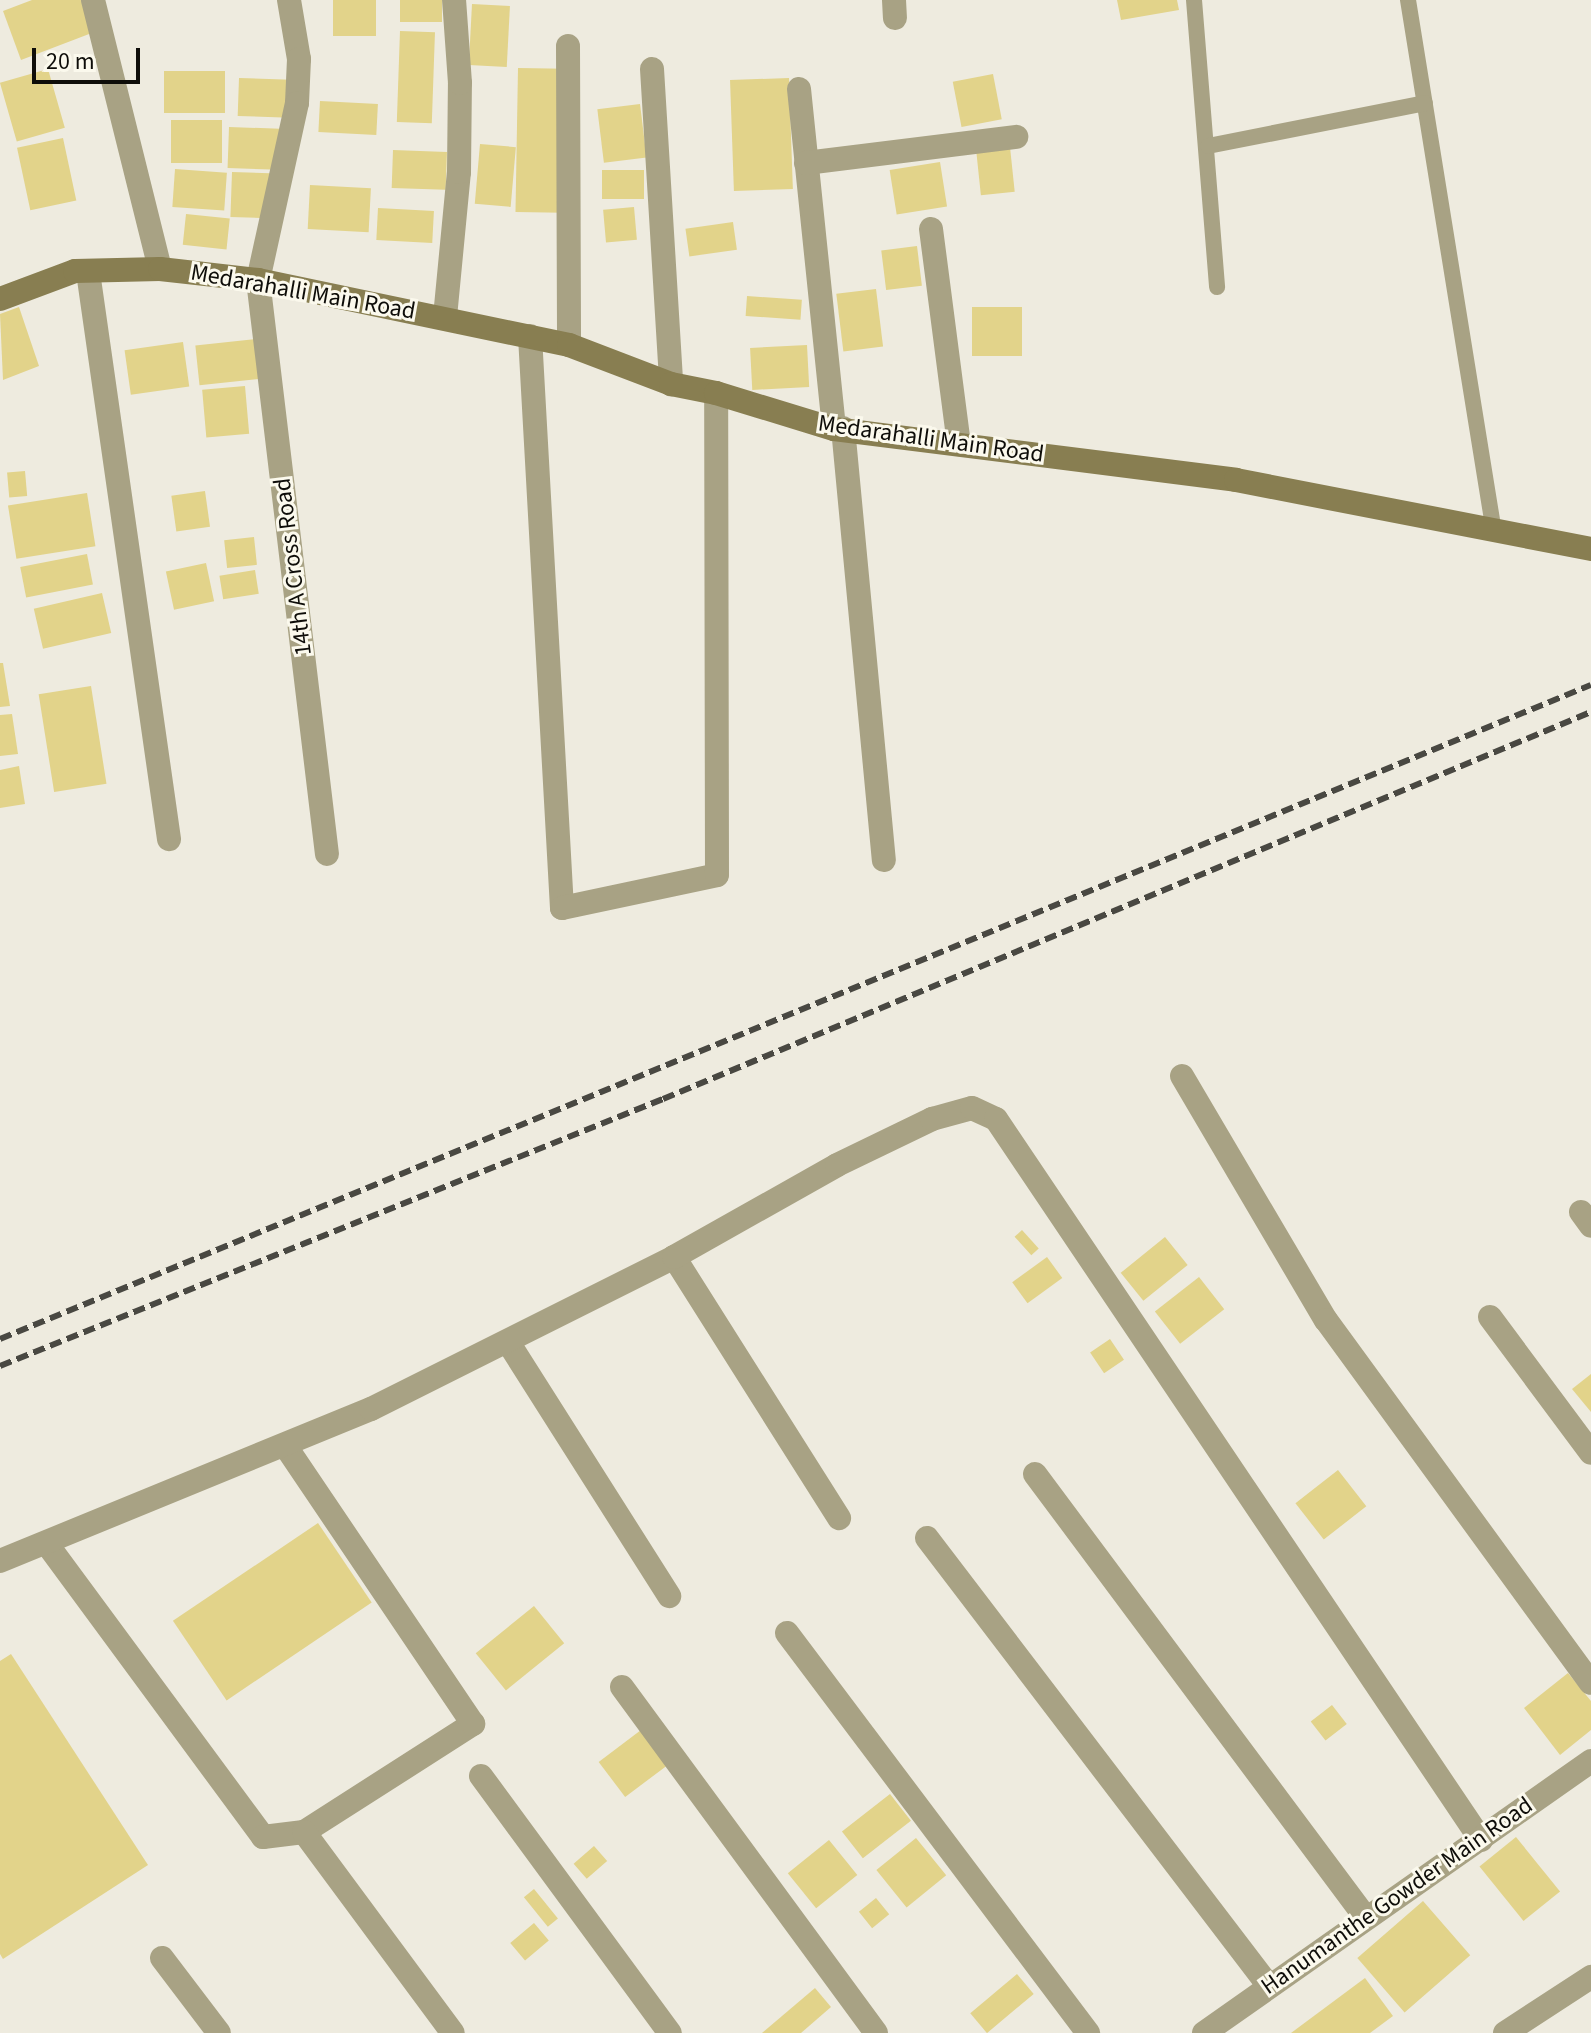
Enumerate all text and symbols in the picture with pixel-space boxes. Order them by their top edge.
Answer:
scale bar [36,32,144,82]
text: 20 m [46,44,95,79]
street label: Medarahalli Main Road [188,258,418,326]
street label: Medarahalli Main Road [816,409,1046,469]
street label: 14th A Cross Road [268,476,318,658]
street label: Hanumanthe Gowder Main Road [1256,1791,1538,2001]

